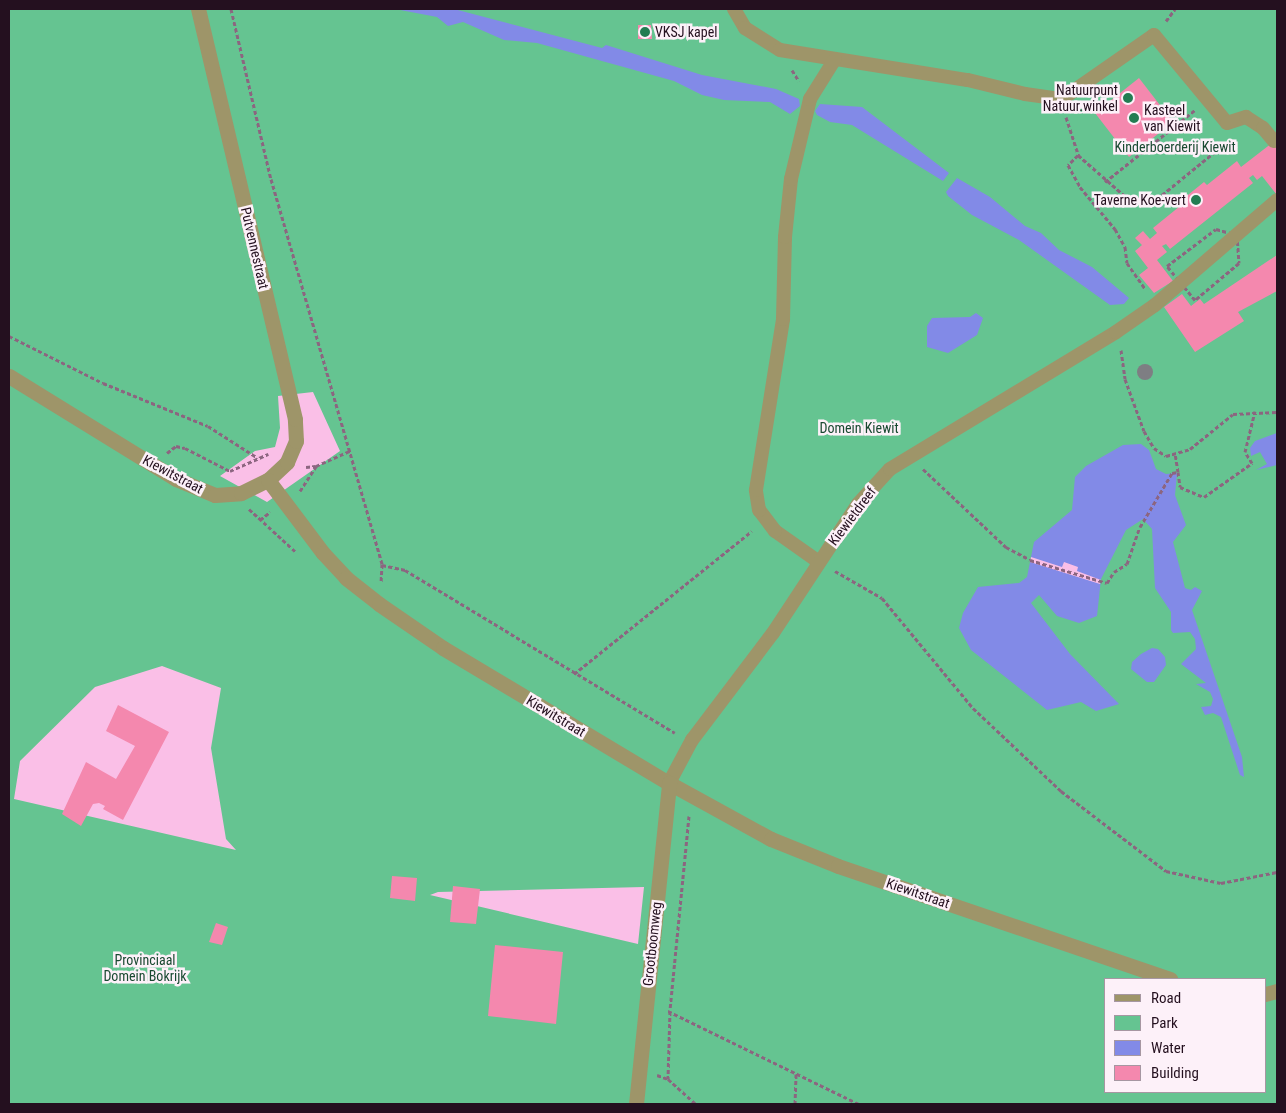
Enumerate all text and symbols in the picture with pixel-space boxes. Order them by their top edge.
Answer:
place label: VKSJ kapel [655,24,717,40]
marker: VKSJ kapel [639,26,651,38]
place label: Natuurpunt Natuur.winkel [1043,82,1118,114]
marker: Natuurpunt Natuur.winkel [1122,92,1134,104]
place label: Kasteel van Kiewit [1144,102,1200,134]
marker: Kasteel van Kiewit [1128,112,1140,124]
park label: Kinderboerderij Kiewit [1114,139,1236,155]
place label: Taverne Koe-vert [1094,192,1186,208]
marker: Taverne Koe-vert [1190,194,1202,206]
street label: Putvennestraat [237,206,273,290]
park label: Domein Kiewit [819,420,899,436]
street label: Kiewitstraat [140,451,206,497]
street label: Kiewietdreef [825,483,879,549]
street label: Kiewitstraat [523,692,589,740]
street label: Kiewitstraat [884,874,952,912]
street label: Grootboomweg [639,901,665,987]
park label: Provinciaal Domein Bokrijk [103,952,187,984]
legend [1104,978,1266,1093]
text: Road [1151,989,1181,1007]
text: Park [1151,1014,1178,1032]
text: Water [1151,1039,1185,1057]
text: Building [1151,1064,1199,1082]

